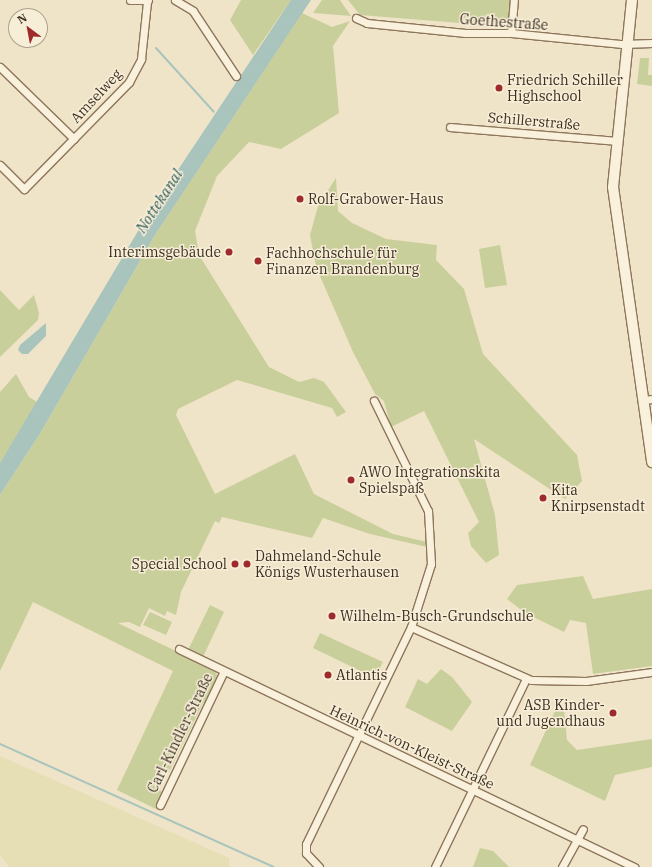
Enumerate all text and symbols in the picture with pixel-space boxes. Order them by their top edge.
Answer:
north arrow [8,8,48,48]
text: N [15,10,30,27]
street label: Goethestraße [459,11,549,33]
street label: Amselweg [67,66,125,126]
place label: Friedrich Schiller Highschool [507,72,623,104]
marker: Friedrich Schiller Highschool [494,83,504,93]
street label: Schillerstraße [487,109,581,133]
water label: Nottekanal [132,166,186,236]
place label: Rolf-Grabower-Haus [308,191,444,207]
marker: Rolf-Grabower-Haus [295,194,305,204]
place label: Interimsgebäude [108,244,221,260]
place label: Fachhochschule für Finanzen Brandenburg [266,245,419,278]
marker: Interimsgebäude [224,247,234,257]
marker: Fachhochschule für Finanzen Brandenburg [253,256,263,266]
place label: AWO Integrationskita Spielspaß [359,464,500,496]
marker: AWO Integrationskita Spielspaß [346,475,356,485]
place label: Kita Knirpsenstadt [551,482,645,514]
marker: Kita Knirpsenstadt [538,493,548,503]
place label: Dahmeland-Schule Königs Wusterhausen [255,548,399,580]
place label: Special School [132,556,227,572]
marker: Special School [230,559,240,569]
marker: Dahmeland-Schule Königs Wusterhausen [242,559,252,569]
place label: Wilhelm-Busch-Grundschule [340,608,534,624]
marker: Wilhelm-Busch-Grundschule [327,611,337,621]
place label: Atlantis [336,667,387,683]
marker: Atlantis [323,670,333,680]
street label: Carl-Kindler-Straße [144,671,216,795]
place label: ASB Kinder- und Jugendhaus [496,697,605,730]
street label: Heinrich-von-Kleist-Straße [327,701,497,793]
marker: ASB Kinder- und Jugendhaus [608,708,618,718]

